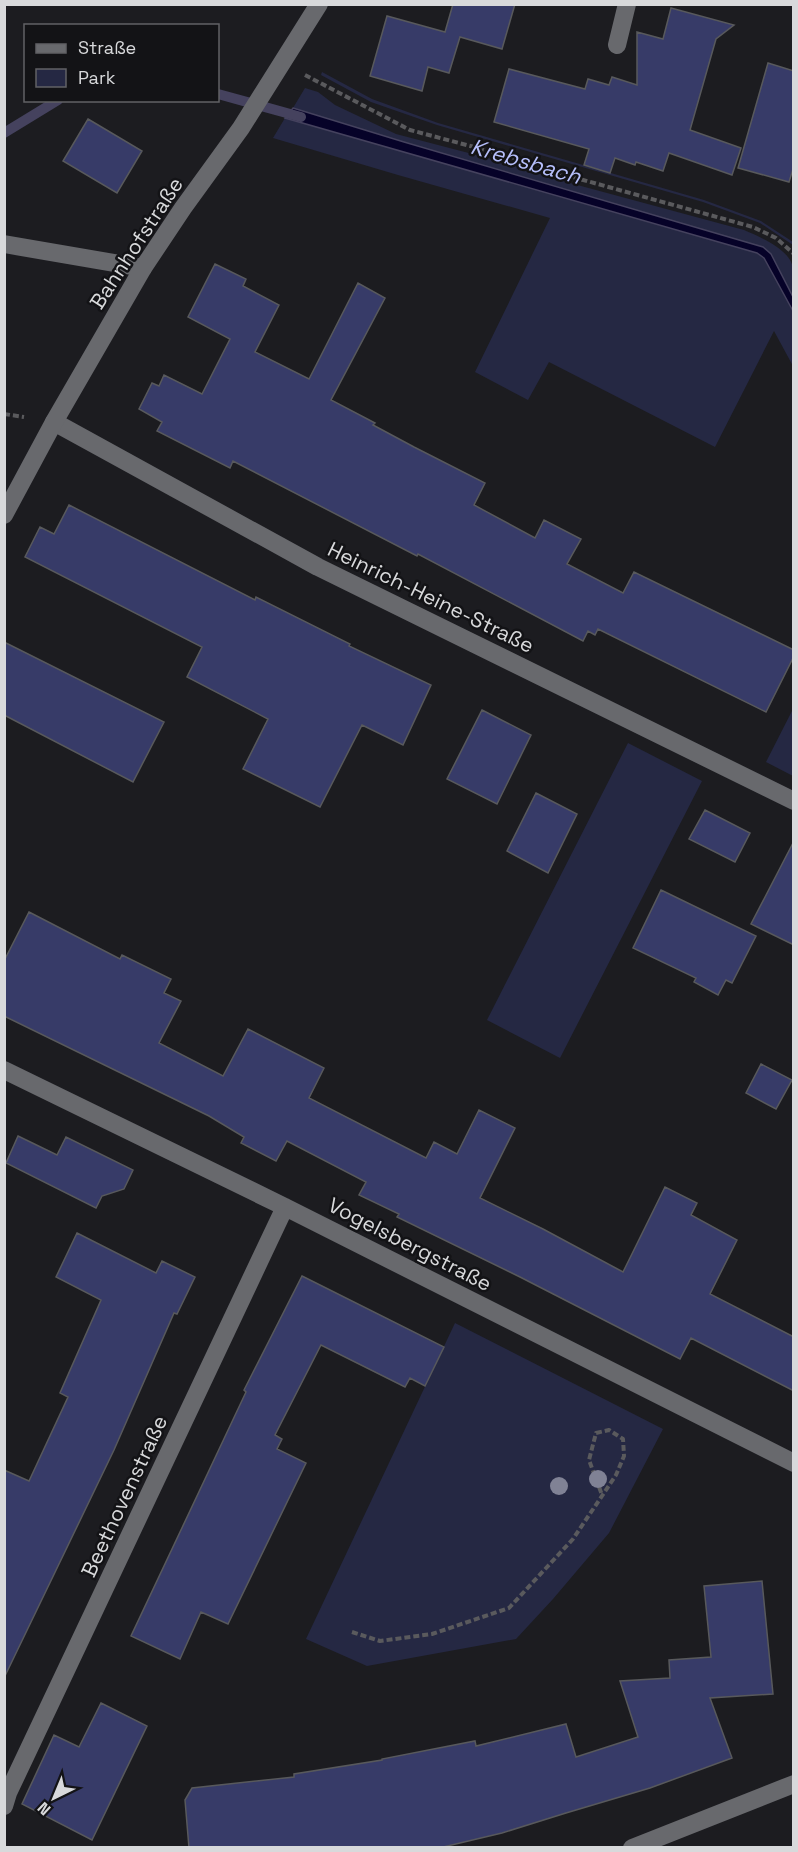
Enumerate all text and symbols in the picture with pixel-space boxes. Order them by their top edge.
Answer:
legend [24,24,219,102]
text: Straße [78,36,136,59]
text: Park [78,66,116,89]
water label: Krebsbach [468,132,585,190]
street label: Bahnhofstraße [83,172,189,314]
street label: Heinrich-Heine-Straße [323,535,539,659]
street label: Vogelsbergstraße [324,1191,496,1297]
street label: Beethovenstraße [75,1411,173,1581]
north arrow [24,1768,84,1828]
text: N [33,1797,55,1820]

